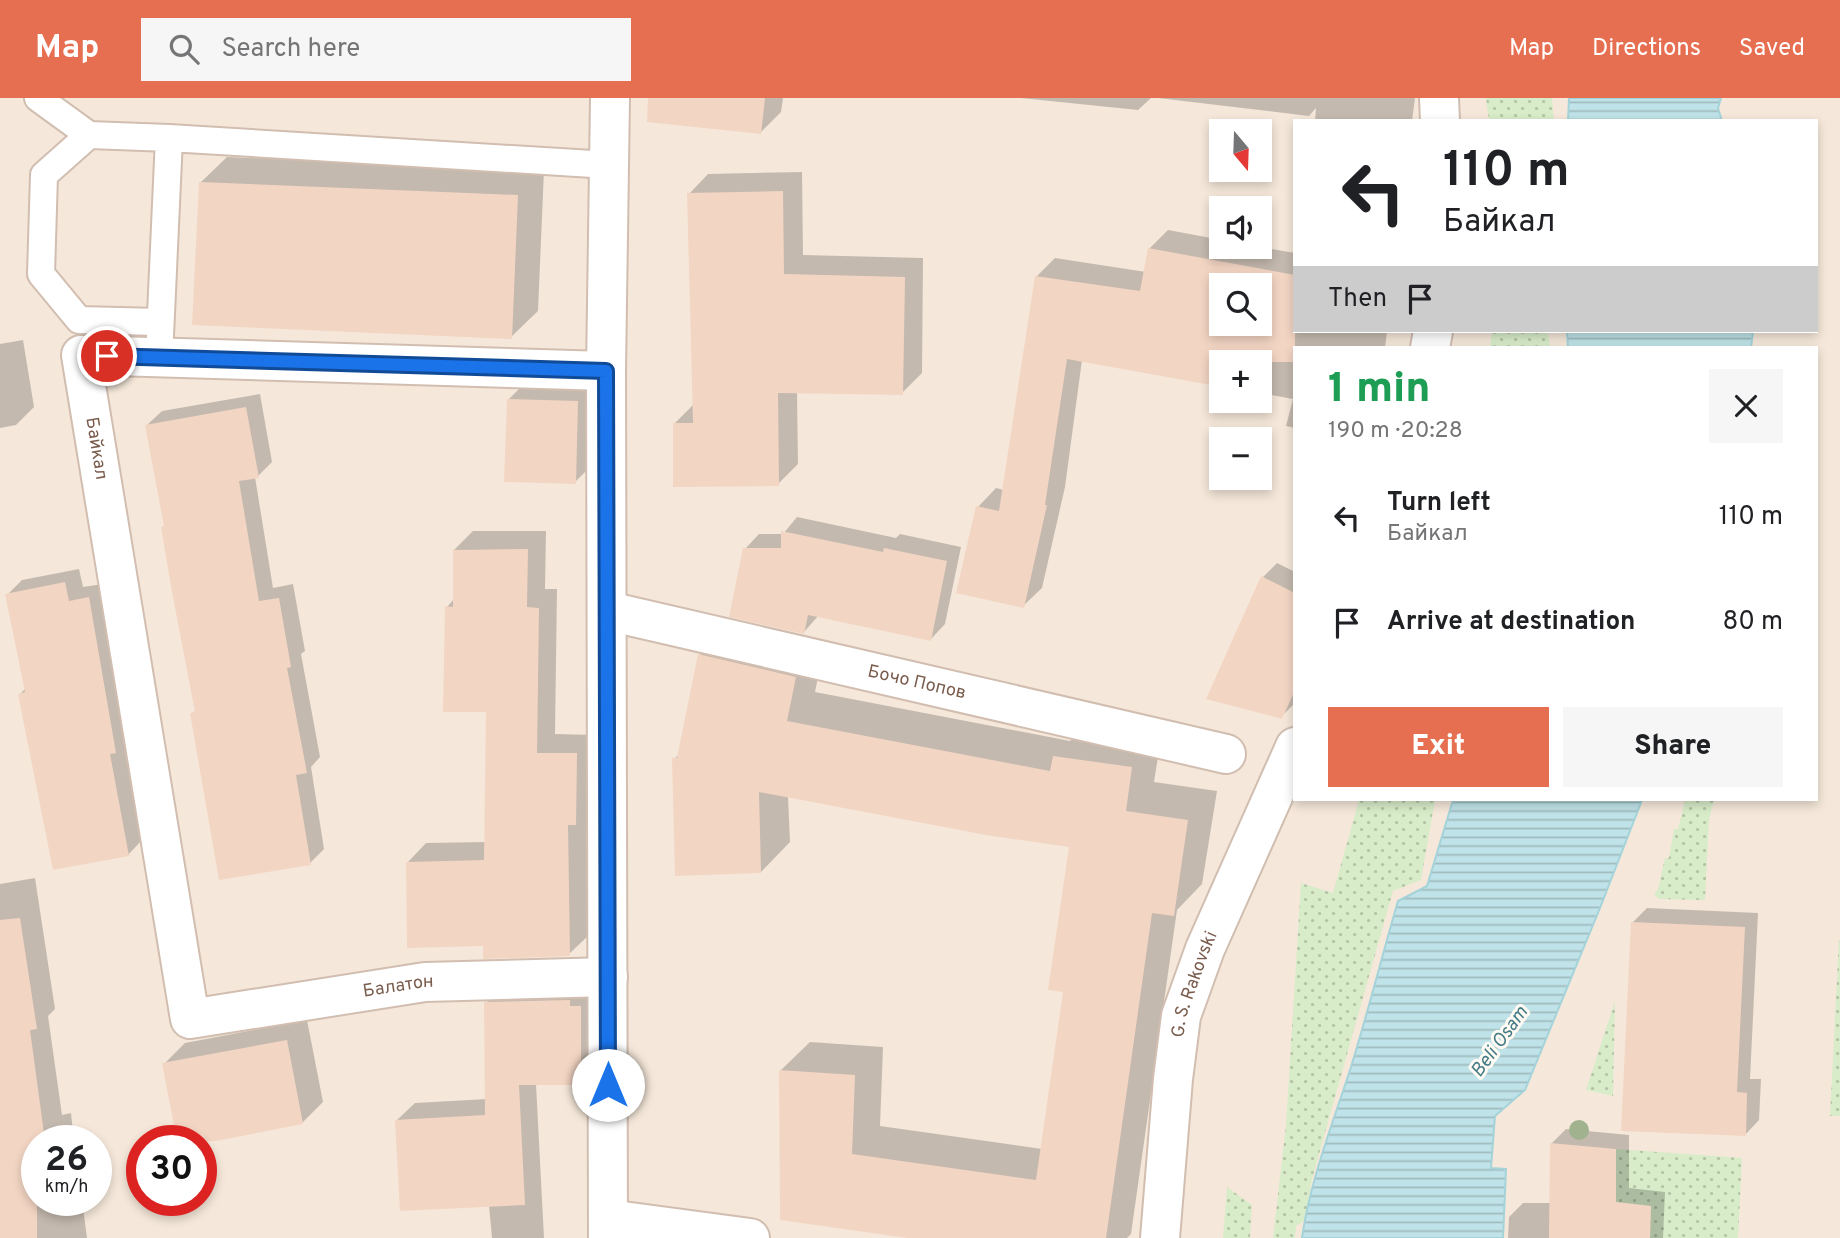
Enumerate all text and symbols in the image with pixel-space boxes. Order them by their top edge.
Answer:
search box [141,18,631,81]
text: Map [35,28,99,70]
icon: search [165,30,203,68]
text: Search here [221,33,360,66]
text: Map [1509,34,1554,64]
text: Directions [1592,34,1701,64]
text: Saved [1739,34,1805,64]
north arrow [1209,119,1272,182]
map controls [1209,119,1272,490]
text: 110 m [1443,142,1570,204]
icon: left [1328,147,1419,238]
button: sound [1209,196,1272,259]
text: Байкал [1443,203,1555,243]
button: search [1209,273,1272,336]
icon: arrive [1401,280,1439,318]
text: Then [1328,283,1387,316]
pin [77,326,137,386]
icon: arrive [88,337,126,375]
button: + [1209,350,1272,413]
text: 1 min [1328,364,1431,417]
button: close [1709,369,1783,443]
street label: Байкал [80,415,113,482]
text: 190 m · 20:28 [1328,417,1463,446]
button: − [1209,427,1272,490]
text: Turn left [1387,487,1491,520]
icon: left [1328,499,1366,537]
text: 110 m [1719,501,1783,534]
text: Байкал [1387,520,1468,549]
icon: arrive [1328,604,1366,642]
text: Arrive at destination [1387,606,1635,639]
text: 80 m [1723,606,1783,639]
street label: Бочо Попов [865,660,968,705]
button: Exit [1328,707,1549,787]
button: Share [1563,707,1783,787]
street label: G. S. Rakovski [1167,928,1223,1039]
street label: Балатон [361,970,434,1003]
water label: Beli Osam [1466,1001,1534,1082]
position arrow [571,1048,645,1122]
speed limit sign: 30 [126,1125,217,1216]
text: 26 [45,1139,88,1183]
text: km/h [45,1176,88,1199]

